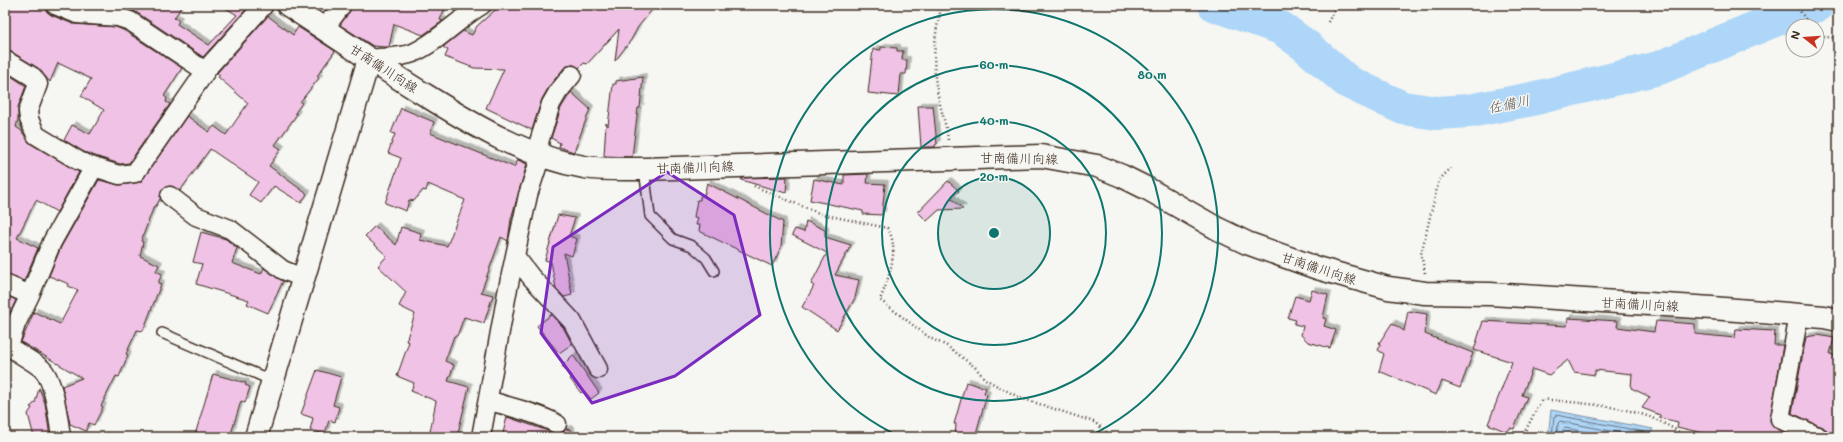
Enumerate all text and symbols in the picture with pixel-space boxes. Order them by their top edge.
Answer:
north arrow [1785,18,1825,58]
text: N [1787,29,1803,41]
street label: 甘南備川向線 [347,39,422,96]
text: 60 m [980,56,1008,72]
text: 80 m [1137,66,1167,82]
water label: 佐備川 [1486,90,1531,117]
text: 40 m [979,112,1009,128]
street label: 甘南備川向線 [980,148,1059,167]
street label: 甘南備川向線 [656,157,735,176]
text: 20 m [980,168,1008,184]
centre of rings [987,226,1001,240]
street label: 甘南備川向線 [1279,247,1360,288]
street label: 甘南備川向線 [1601,293,1680,314]

